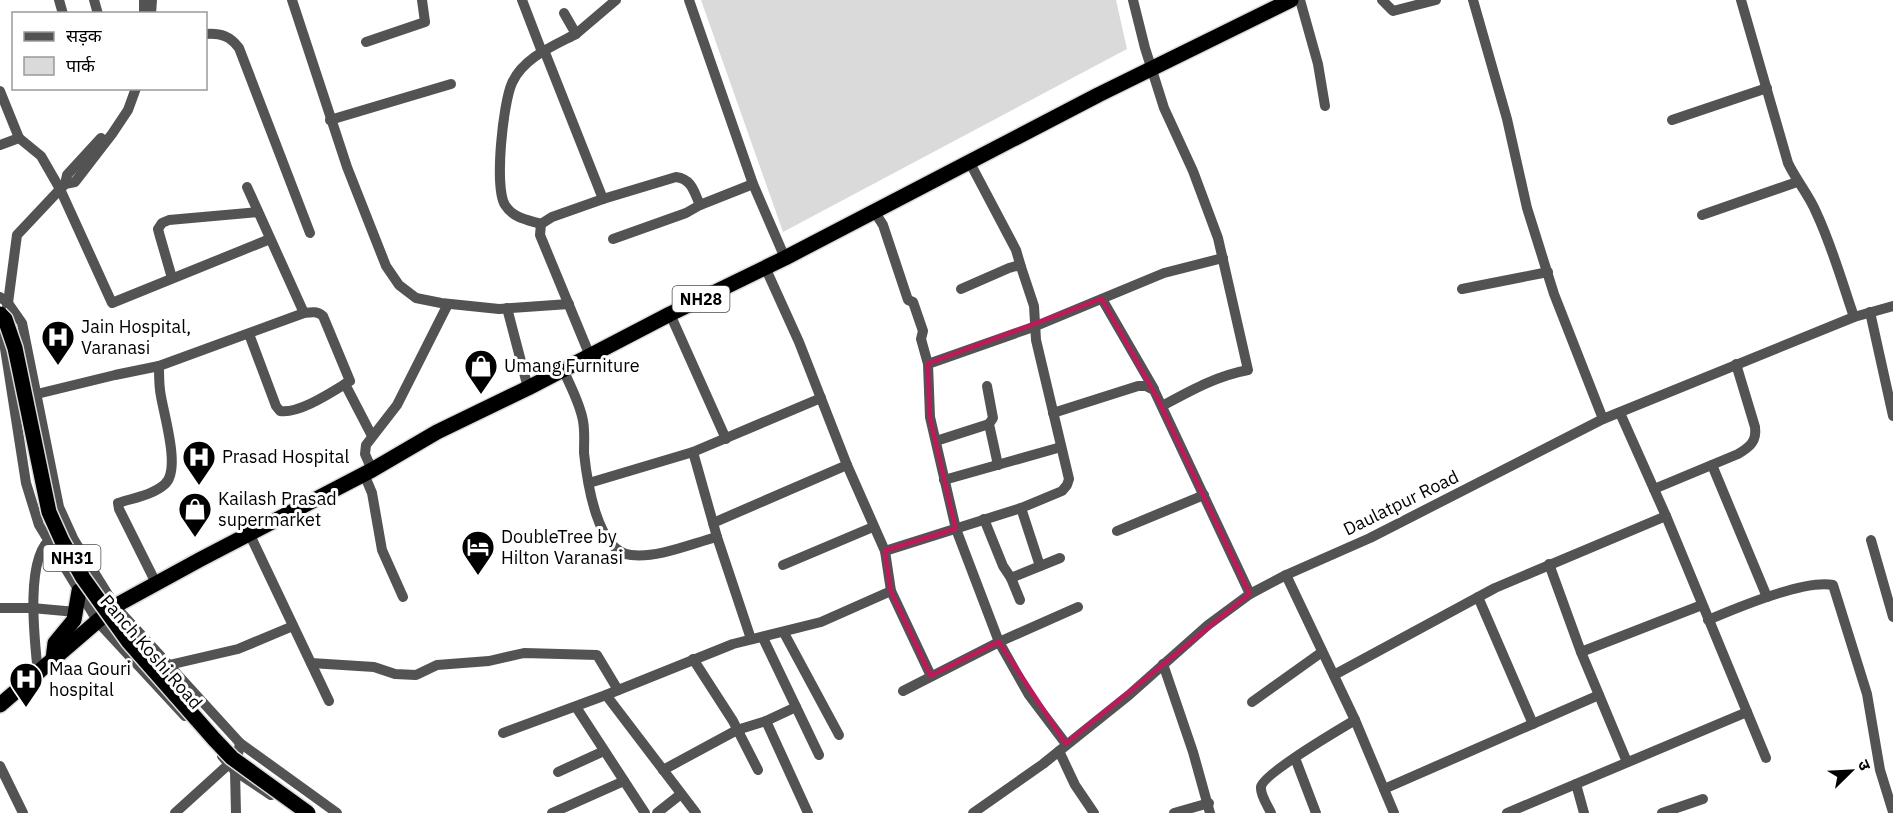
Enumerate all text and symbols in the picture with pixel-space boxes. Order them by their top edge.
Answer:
legend [12,12,207,90]
text: सड़क [66,24,103,47]
text: पार्क [66,54,96,77]
road number: NH28 [672,286,730,312]
place label: Jain Hospital, Varanasi [81,315,191,359]
hospital icon: Jain Hospital, Varanasi [40,319,76,366]
shop icon: Umang Furniture [463,348,499,395]
place label: Umang Furniture [504,354,640,377]
hospital icon: Prasad Hospital [181,439,217,486]
place label: Prasad Hospital [222,445,349,468]
street label: Daulatpur Road [1339,465,1462,540]
place label: Kailash Prasad supermarket [218,487,337,531]
shop icon: Kailash Prasad supermarket [177,491,213,538]
place label: DoubleTree by Hilton Varanasi [501,525,623,569]
hotel icon: DoubleTree by Hilton Varanasi [460,529,496,576]
road number: NH31 [44,545,100,571]
street label: Panch Koshi Road [95,590,207,714]
place label: Maa Gouri hospital [49,657,131,701]
hospital icon: Maa Gouri hospital [8,661,44,708]
north arrow [1821,741,1881,801]
text: उ [1854,757,1876,774]

